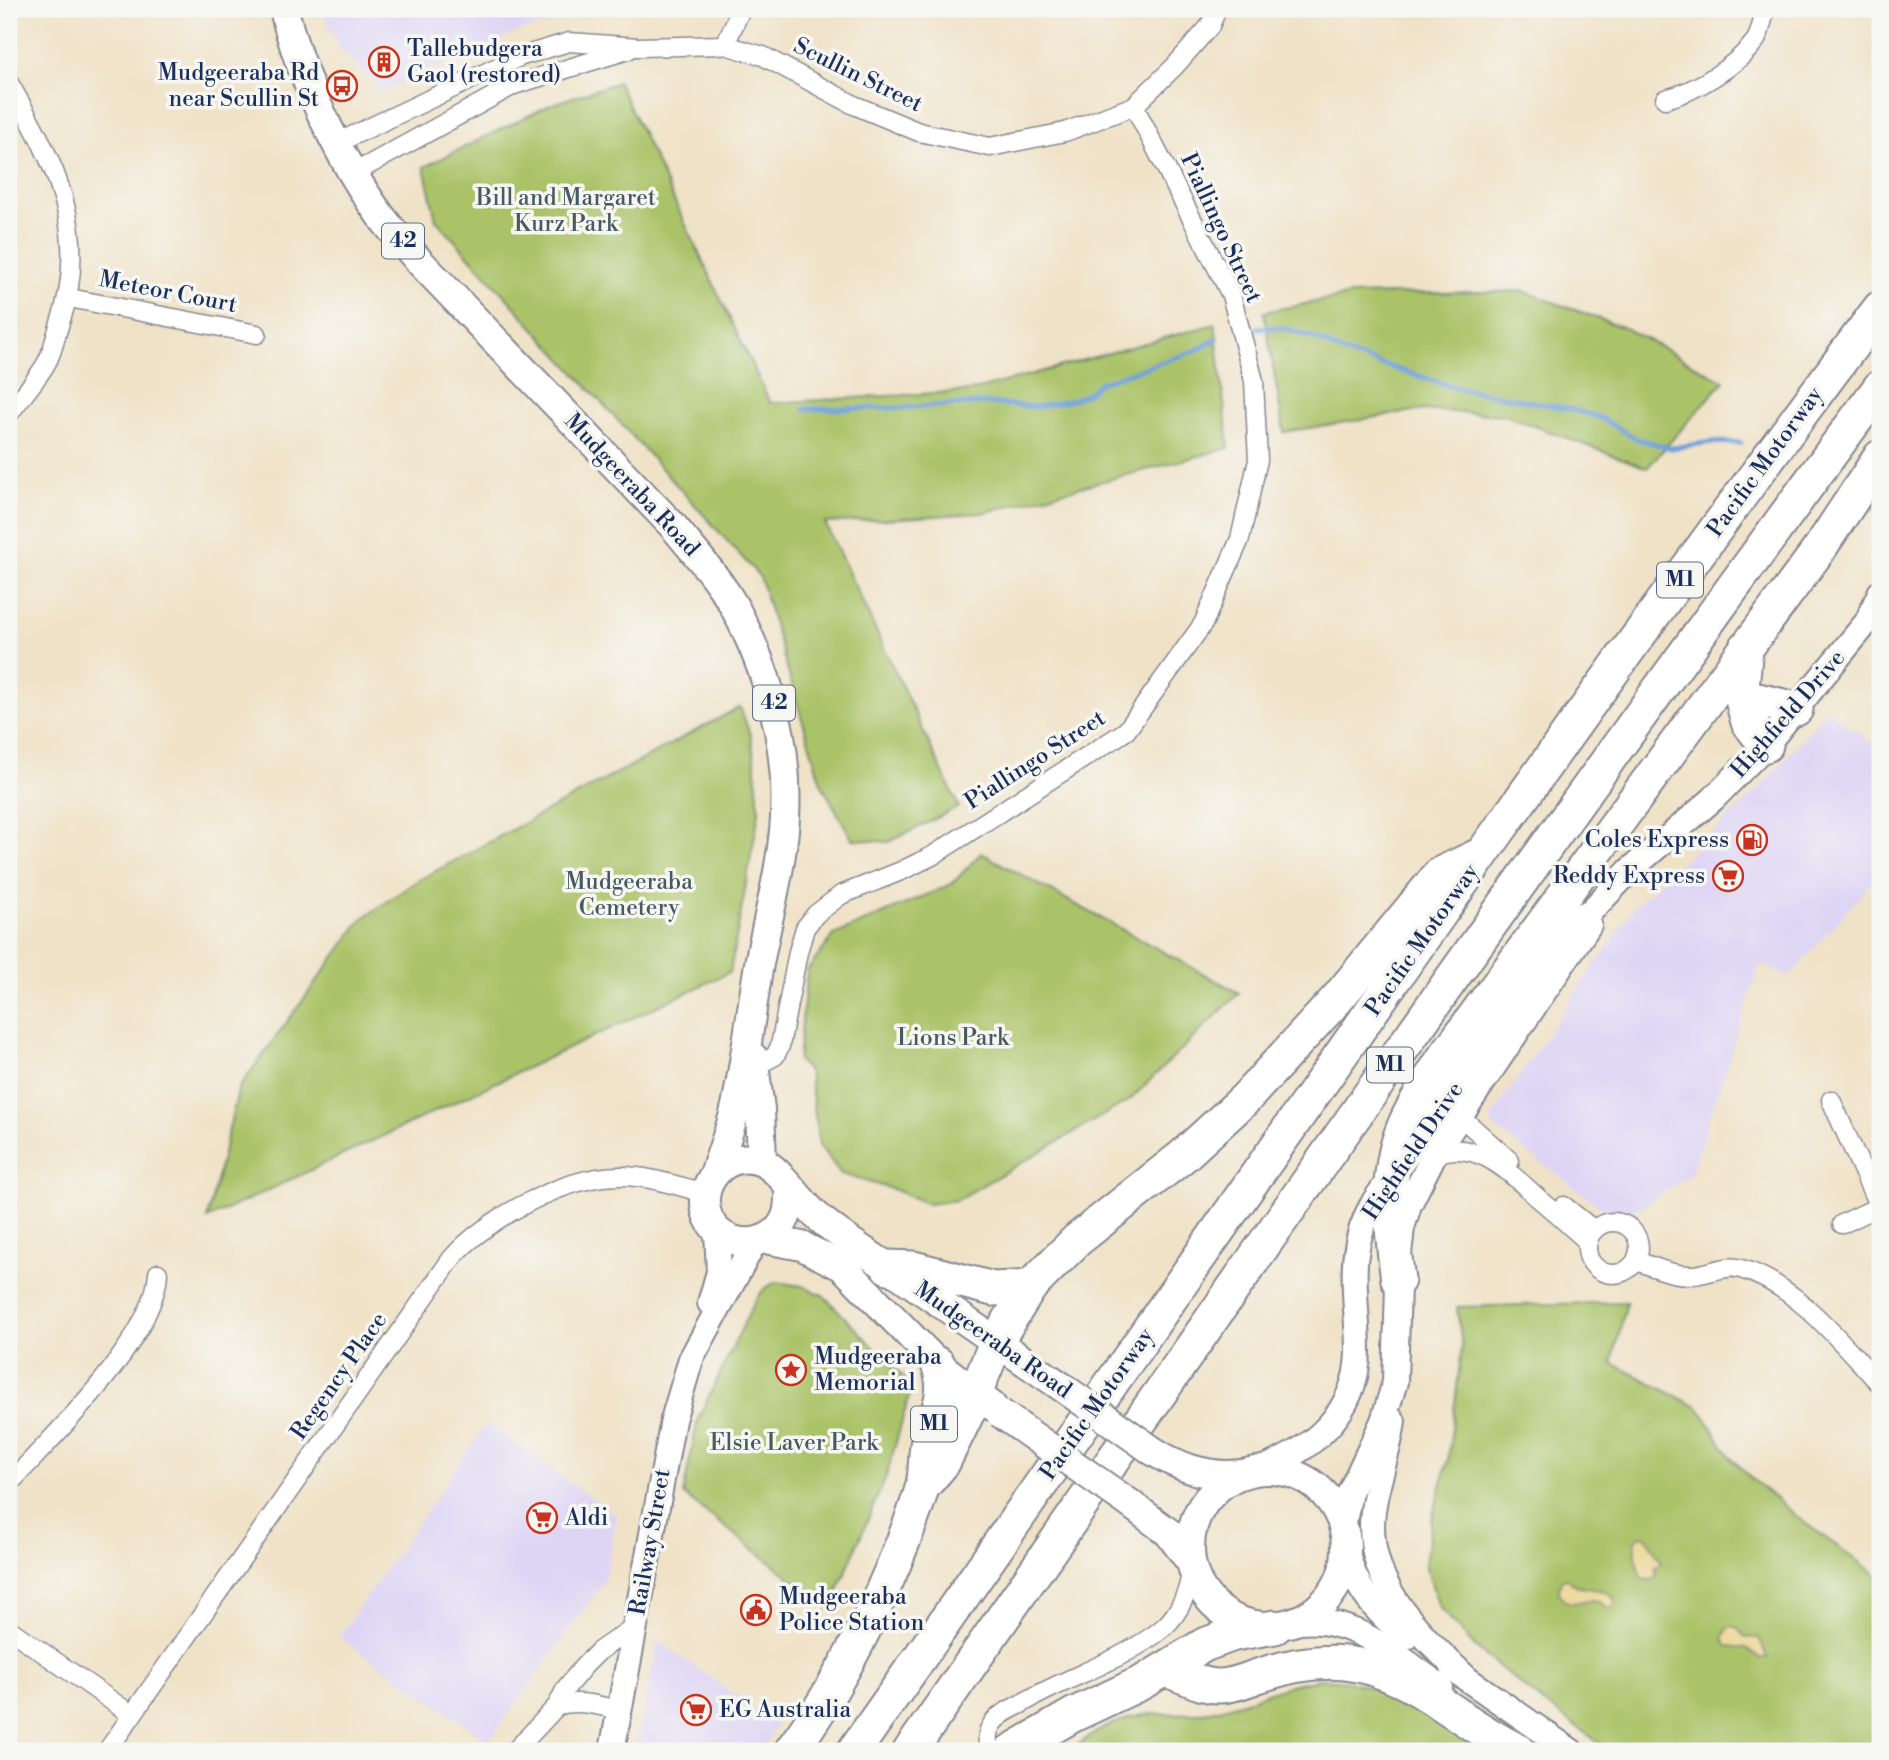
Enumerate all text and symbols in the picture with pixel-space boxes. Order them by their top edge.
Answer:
street label: Scullin Street [789,32,927,118]
place label: Tallebudgera Gaol (restored) [407,35,561,89]
building icon: Tallebudgera Gaol (restored) [367,45,401,79]
place label: Mudgeeraba Rd near Scullin St [158,59,319,113]
bus stop icon: Mudgeeraba Rd near Scullin St [325,69,359,103]
street label: Piallingo Street [1174,149,1268,307]
park label: Bill and Margaret Kurz Park [475,184,656,238]
road number: 42 [382,224,424,258]
street label: Meteor Court [97,265,239,319]
street label: Pacific Motorway [1701,381,1829,543]
street label: Mudgeeraba Road [558,408,706,562]
road number: M1 [1657,562,1703,598]
street label: Highfield Drive [1725,644,1851,784]
road number: 42 [753,686,795,720]
street label: Piallingo Street [959,704,1111,816]
fuel station icon: Coles Express [1735,823,1769,857]
place label: Coles Express [1585,826,1729,854]
street label: Pacific Motorway [1359,858,1485,1021]
supermarket icon: Reddy Express [1711,859,1745,893]
place label: Reddy Express [1553,862,1705,890]
park label: Mudgeeraba Cemetery [565,868,693,922]
park label: Lions Park [897,1024,1010,1052]
road number: M1 [1367,1048,1413,1082]
street label: Highfield Drive [1357,1077,1469,1225]
street label: Mudgeeraba Road [909,1275,1077,1405]
street label: Regency Place [285,1307,393,1445]
street label: Pacific Motorway [1034,1322,1160,1485]
place label: Mudgeeraba Memorial [814,1343,942,1397]
place icon: Mudgeeraba Memorial [774,1353,808,1387]
road number: M1 [911,1406,957,1442]
park label: Elsie Laver Park [710,1429,879,1457]
street label: Railway Street [623,1467,677,1617]
supermarket icon: Aldi [525,1501,559,1535]
place label: Aldi [564,1504,608,1532]
place label: Mudgeeraba Police Station [779,1583,924,1637]
public building icon: Mudgeeraba Police Station [739,1593,773,1627]
supermarket icon: EG Australia [679,1693,713,1727]
place label: EG Australia [719,1696,852,1724]

